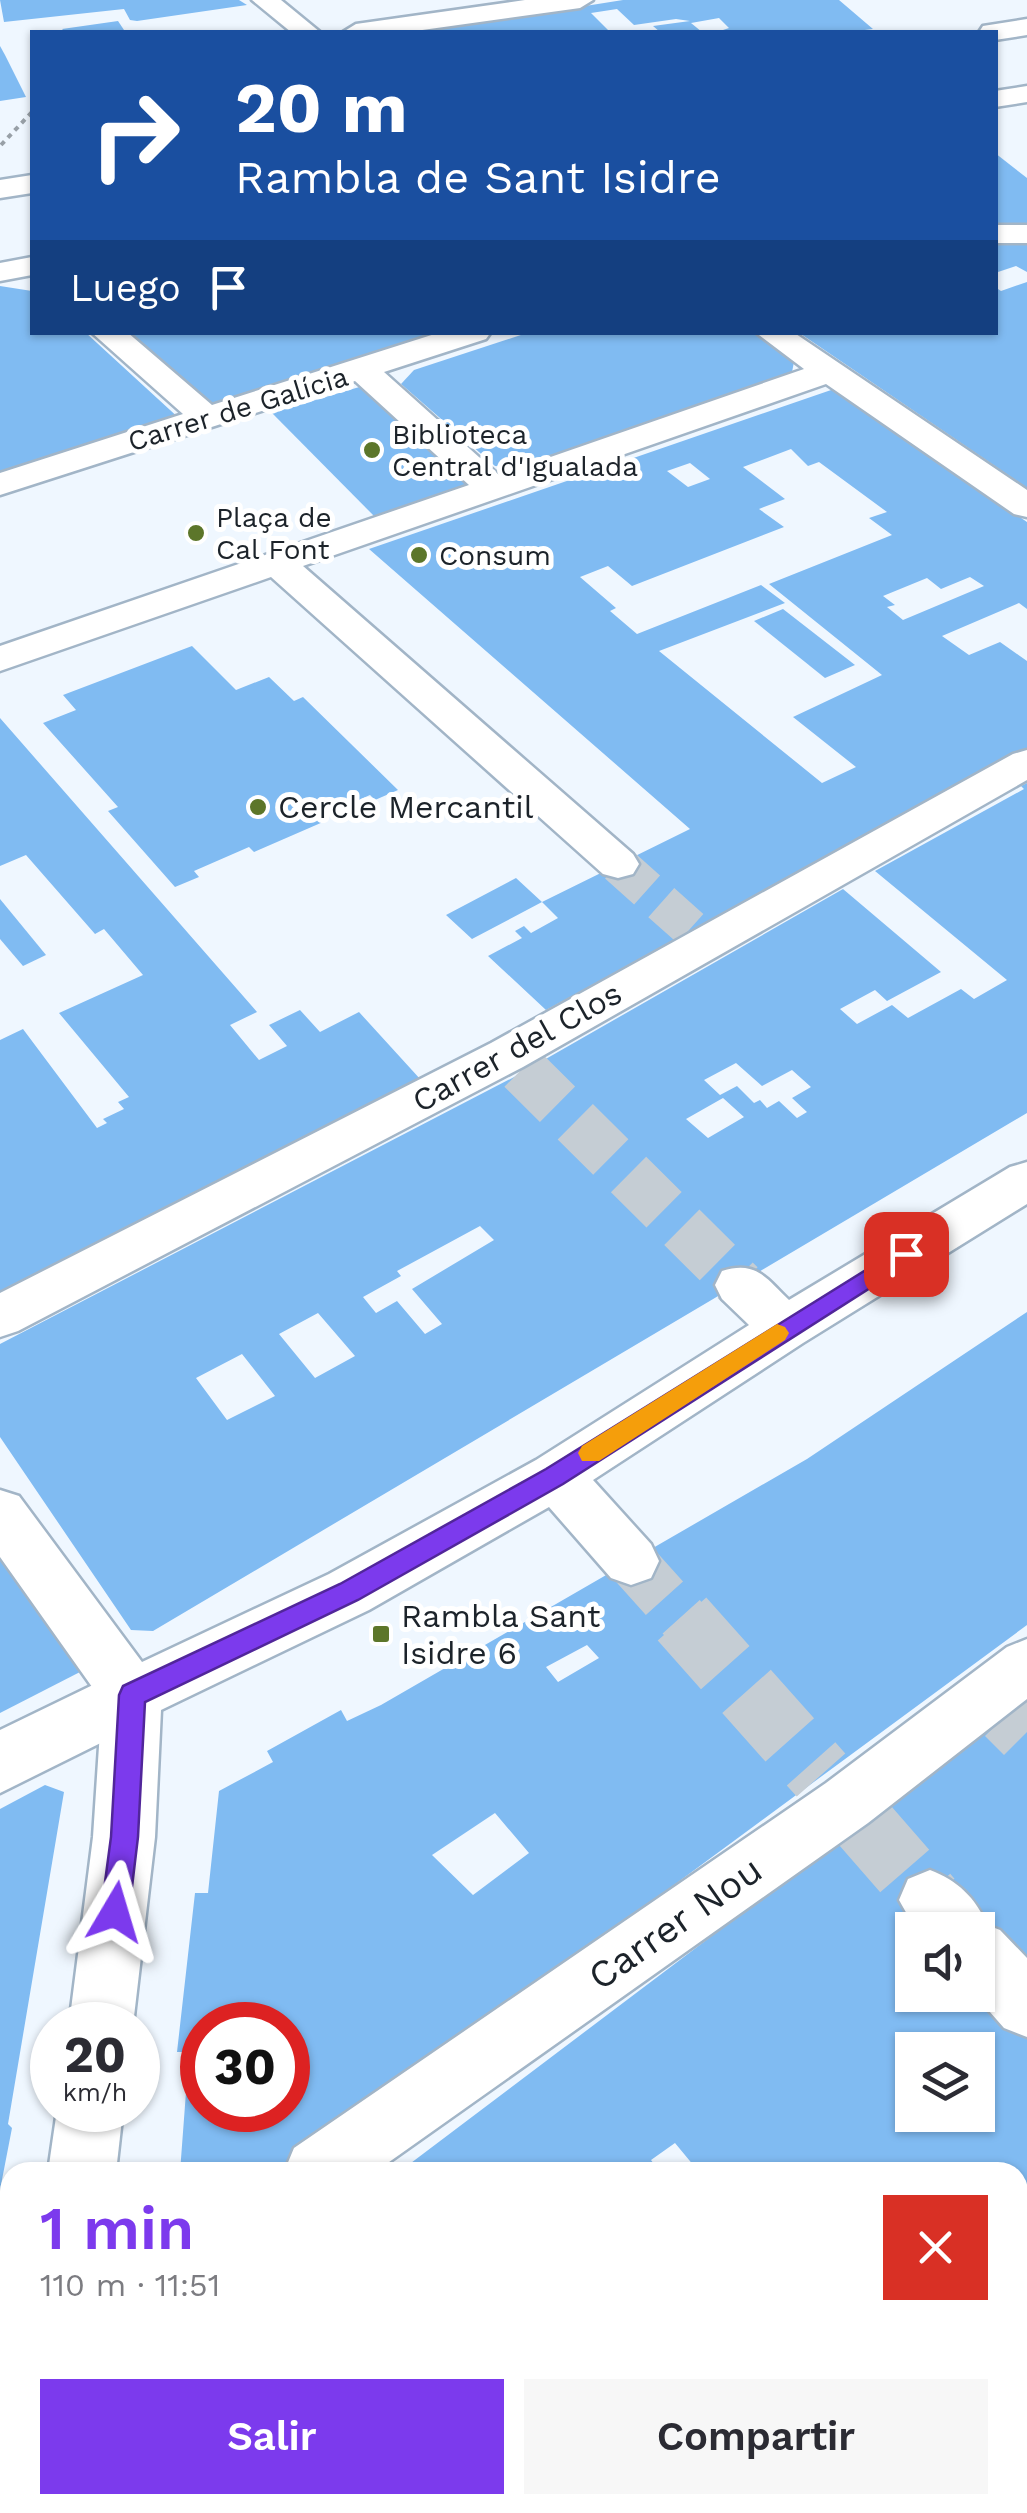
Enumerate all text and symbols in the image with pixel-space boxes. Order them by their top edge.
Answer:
text: 20 m [235,67,408,149]
icon: right [70,70,200,200]
text: Rambla de Sant Isidre [235,151,721,204]
icon: arrive [201,260,256,315]
text: Luego [70,266,181,310]
street label: Carrer de Galícia [124,360,352,458]
place label: Biblioteca Central d'Igualada [392,418,638,483]
marker: Biblioteca Central d'Igualada [361,439,383,461]
place label: Plaça de Cal Font [216,501,332,566]
marker: Plaça de Cal Font [185,522,207,544]
place label: Consum [439,539,551,572]
marker: Consum [408,544,430,566]
place label: Cercle Mercantil [278,788,534,826]
marker: Cercle Mercantil [247,796,269,818]
street label: Carrer del Clos [406,974,628,1120]
pin [864,1212,949,1297]
icon: arrive [879,1227,934,1282]
place label: Rambla Sant Isidre 6 [401,1597,600,1672]
marker: Rambla Sant Isidre 6 [370,1623,392,1645]
street label: Carrer Nou [580,1847,770,1999]
position arrow [63,1860,167,1964]
map controls [895,1912,995,2132]
button: sound [895,1912,995,2012]
speed limit sign: 30 [180,2002,310,2132]
text: 20 [64,2025,126,2084]
button: layers [895,2032,995,2132]
text: km/h [63,2078,127,2107]
text: 1 min [40,2193,194,2264]
button: close [883,2195,988,2300]
text: 110 m · 11:51 [40,2266,220,2304]
button: Salir [40,2379,504,2494]
button: Compartir [524,2379,988,2494]

